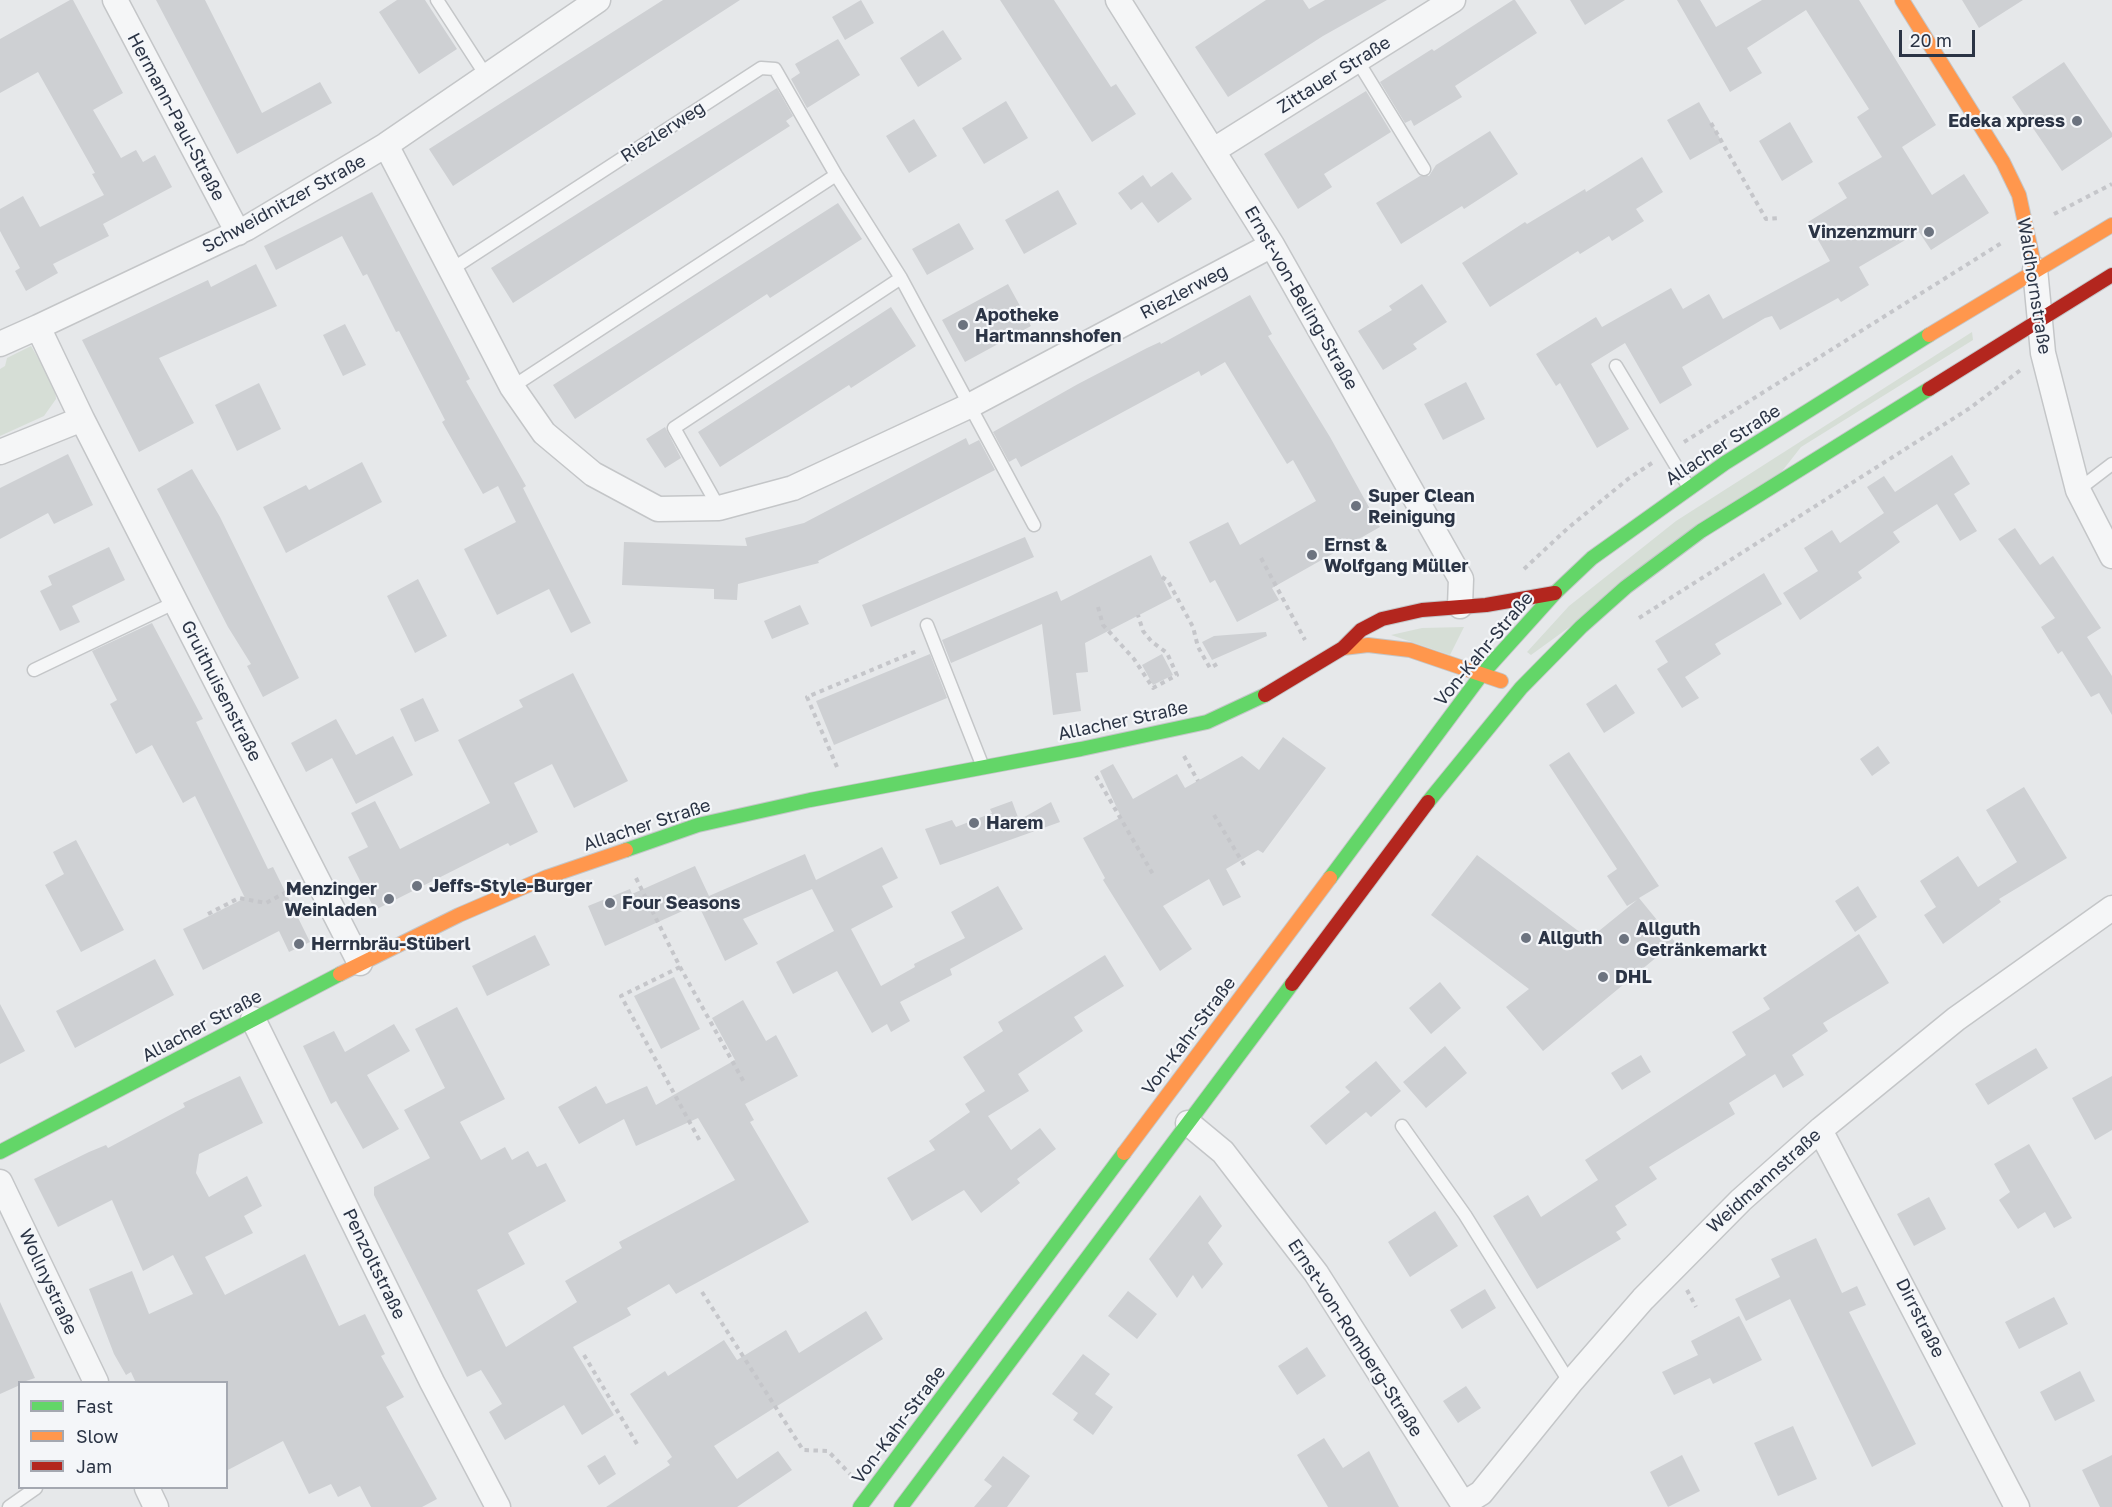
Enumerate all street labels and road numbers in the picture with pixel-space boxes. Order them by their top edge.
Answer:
street label: Hermann-Paul-Straße [123,29,229,205]
street label: Zittauer Straße [1274,32,1394,118]
street label: Riezlerweg [617,97,709,167]
street label: Schweidnitzer Straße [198,150,370,258]
street label: Ernst-von-Beling-Straße [1239,202,1363,394]
street label: Waldhornstraße [2013,216,2055,356]
street label: Riezlerweg [1137,260,1231,324]
street label: Allacher Straße [1662,400,1784,490]
street label: Von-Kahr-Straße [1430,588,1538,710]
street label: Gruithuisenstraße [176,617,266,765]
street label: Allacher Straße [1056,697,1190,745]
street label: Allacher Straße [581,794,713,856]
street label: Von-Kahr-Straße [1138,973,1240,1099]
street label: Allacher Straße [138,985,266,1067]
street label: Weidmannstraße [1703,1124,1825,1238]
street label: Penzoltstraße [338,1205,410,1323]
street label: Wollnystraße [14,1226,82,1338]
street label: Ernst-von-Romberg-Straße [1283,1235,1427,1441]
street label: Dirrstraße [1891,1275,1949,1361]
street label: Von-Kahr-Straße [848,1362,950,1488]

